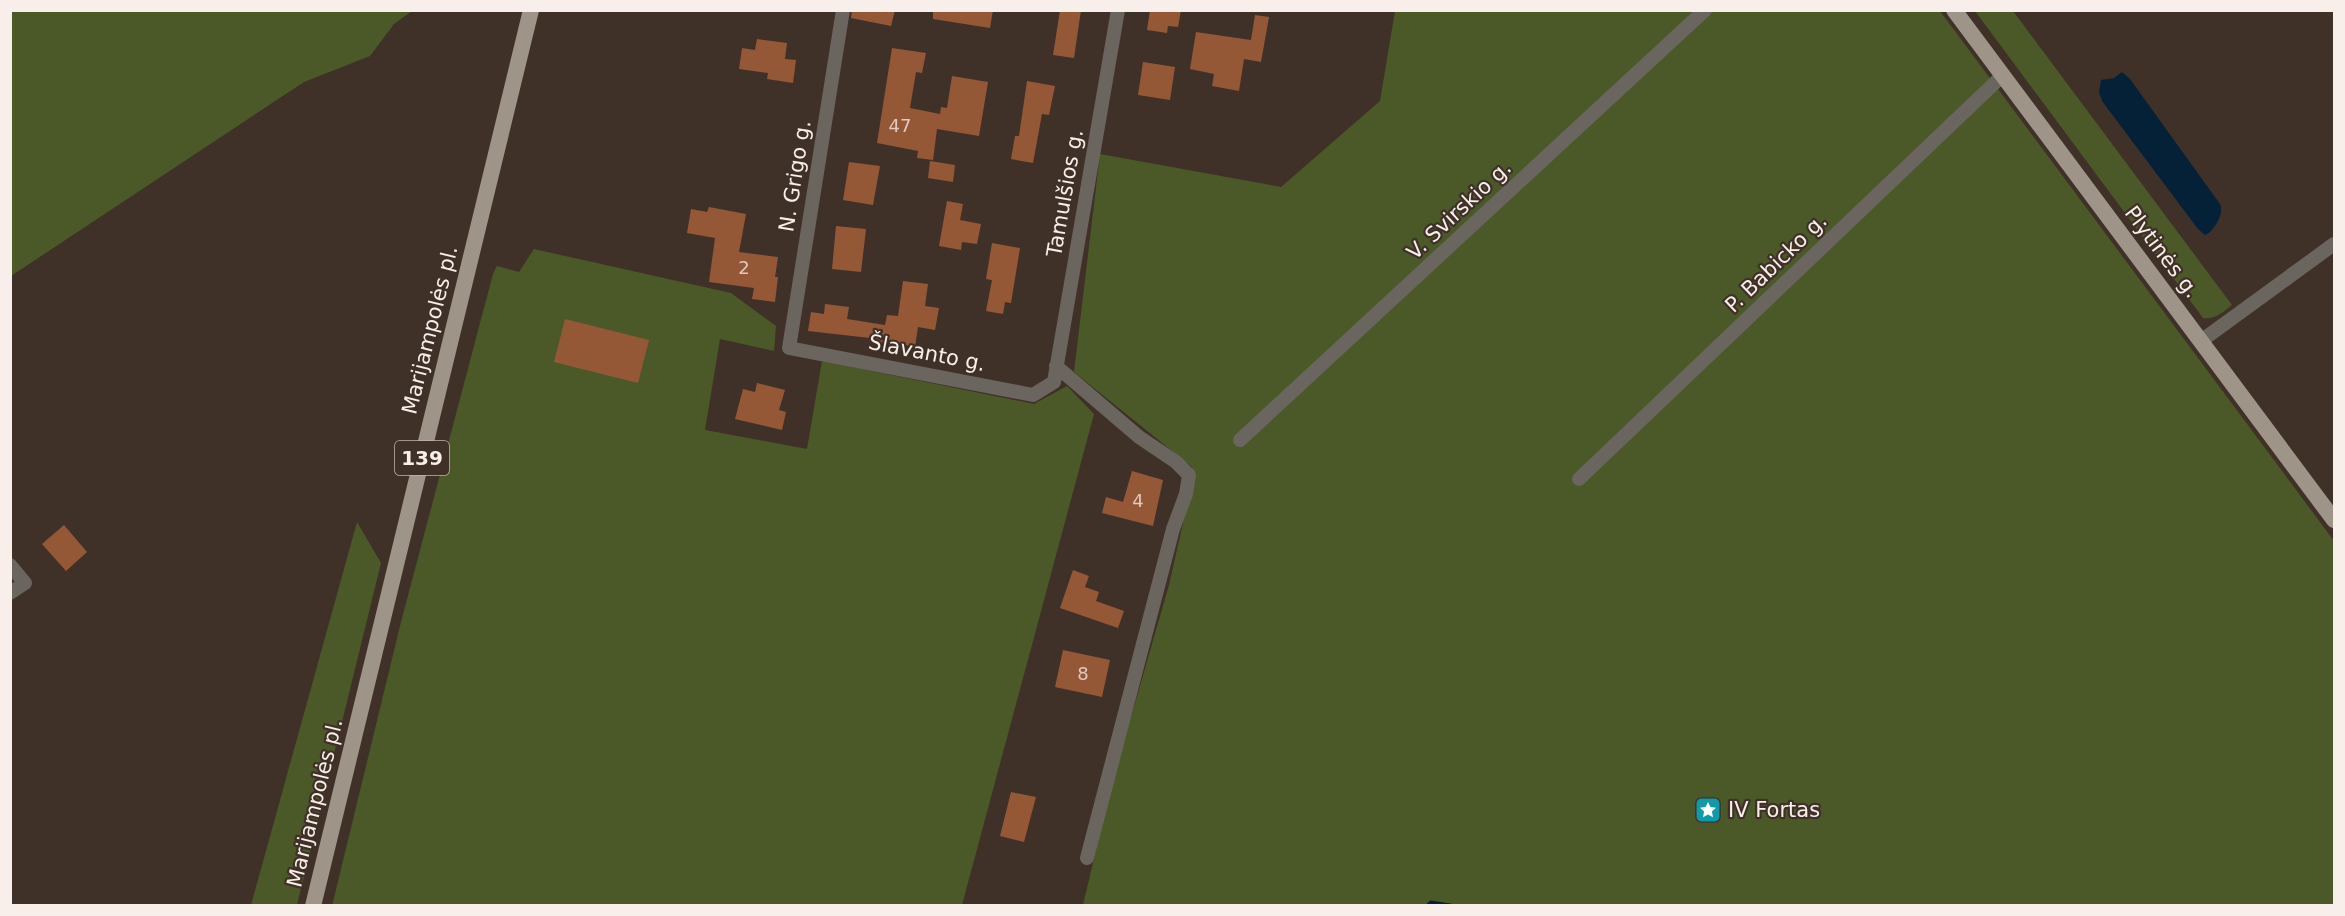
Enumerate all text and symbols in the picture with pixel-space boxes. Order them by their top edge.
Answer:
house number: 47 [889,115,911,136]
street label: N. Grigo g. [774,118,816,234]
street label: Tamulšios g. [1042,127,1088,260]
street label: V. Svirskio g. [1402,156,1516,264]
street label: Plytinės g. [2120,201,2204,303]
street label: P. Babicko g. [1720,209,1832,317]
street label: Marijampolės pl. [397,243,463,417]
house number: 2 [738,257,750,278]
street label: Šlavanto g. [867,329,988,376]
road number: 139 [395,441,449,475]
house number: 4 [1132,490,1144,511]
house number: 8 [1077,663,1089,684]
street label: Marijampolės pl. [282,716,348,890]
place icon: IV Fortas [1693,795,1723,825]
place label: IV Fortas [1728,798,1820,822]

